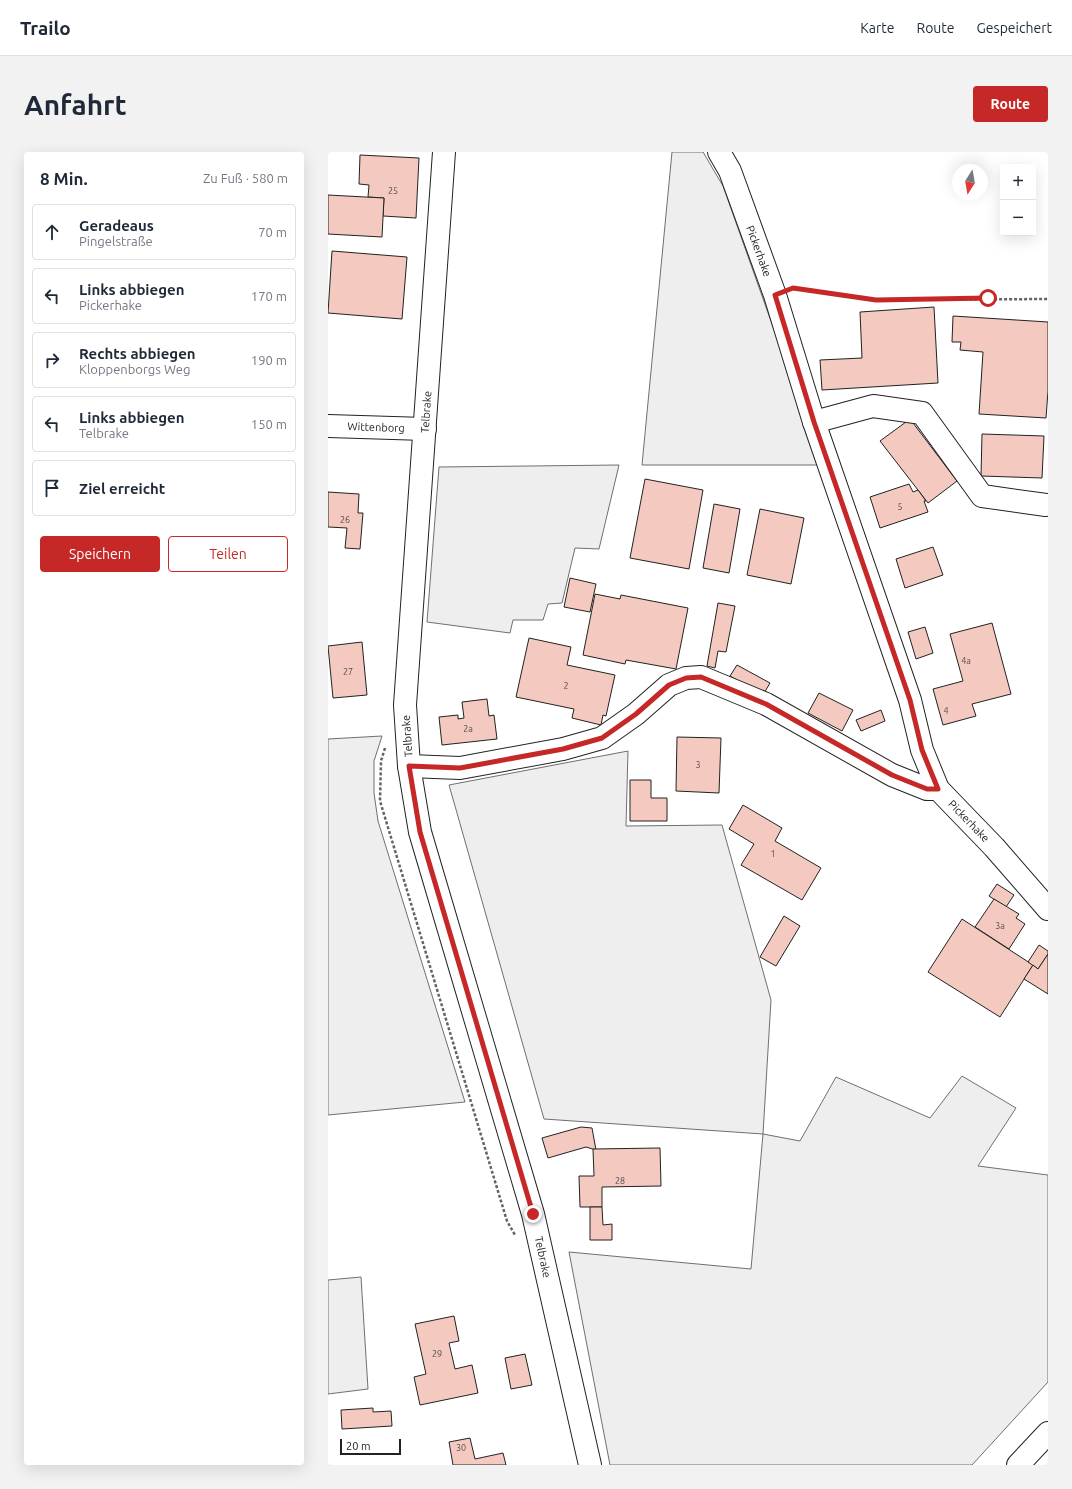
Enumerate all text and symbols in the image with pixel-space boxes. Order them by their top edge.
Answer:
text: Trailo [20,17,71,39]
text: Karte [860,20,894,36]
text: Route [916,20,955,36]
text: Gespeichert [977,20,1052,36]
button: Route [973,86,1048,122]
text: Anfahrt [24,89,127,120]
north arrow [952,164,988,200]
map controls [1000,164,1036,236]
button: + [1000,164,1036,200]
text: 8 Min. [40,169,88,188]
text: Zu Fuß · 580 m [203,171,288,185]
house number: 25 [388,186,398,196]
button: − [1000,200,1036,236]
text: Geradeaus [79,217,154,234]
icon: ahead [41,221,63,243]
street label: Pickerhake [744,224,774,278]
text: 70 m [258,225,287,239]
text: Pingelstraße [79,234,153,248]
text: Links abbiegen [79,281,184,298]
icon: left [41,285,63,307]
text: 170 m [251,289,287,303]
route start [979,289,997,307]
text: Pickerhake [79,298,142,312]
text: Rechts abbiegen [79,345,196,362]
icon: right [41,349,63,371]
text: 190 m [251,353,287,367]
text: Kloppenborgs Weg [79,362,190,376]
street label: Telbrake [419,391,433,433]
text: Links abbiegen [79,409,184,426]
icon: left [41,413,63,435]
text: 150 m [251,417,287,431]
street label: Wittenborg [347,420,405,434]
text: Telbrake [79,426,129,440]
icon: arrive [41,477,63,499]
text: Ziel erreicht [79,480,165,497]
house number: 5 [897,502,903,512]
house number: 26 [340,515,350,525]
button: Speichern [40,536,160,572]
button: Teilen [168,536,288,572]
house number: 4a [961,656,971,666]
house number: 27 [343,667,353,677]
house number: 2 [563,681,569,691]
house number: 4 [943,706,949,716]
street label: Telbrake [400,715,414,757]
house number: 2a [463,724,473,734]
house number: 3 [695,760,701,770]
street label: Pickerhake [946,798,992,844]
house number: 1 [770,849,776,859]
house number: 3a [995,921,1005,931]
house number: 28 [615,1176,625,1186]
route end [524,1205,542,1223]
street label: Telbrake [533,1235,553,1279]
house number: 29 [432,1349,442,1359]
scale bar [340,1437,401,1456]
text: 20 m [346,1440,370,1452]
house number: 30 [456,1443,466,1453]

